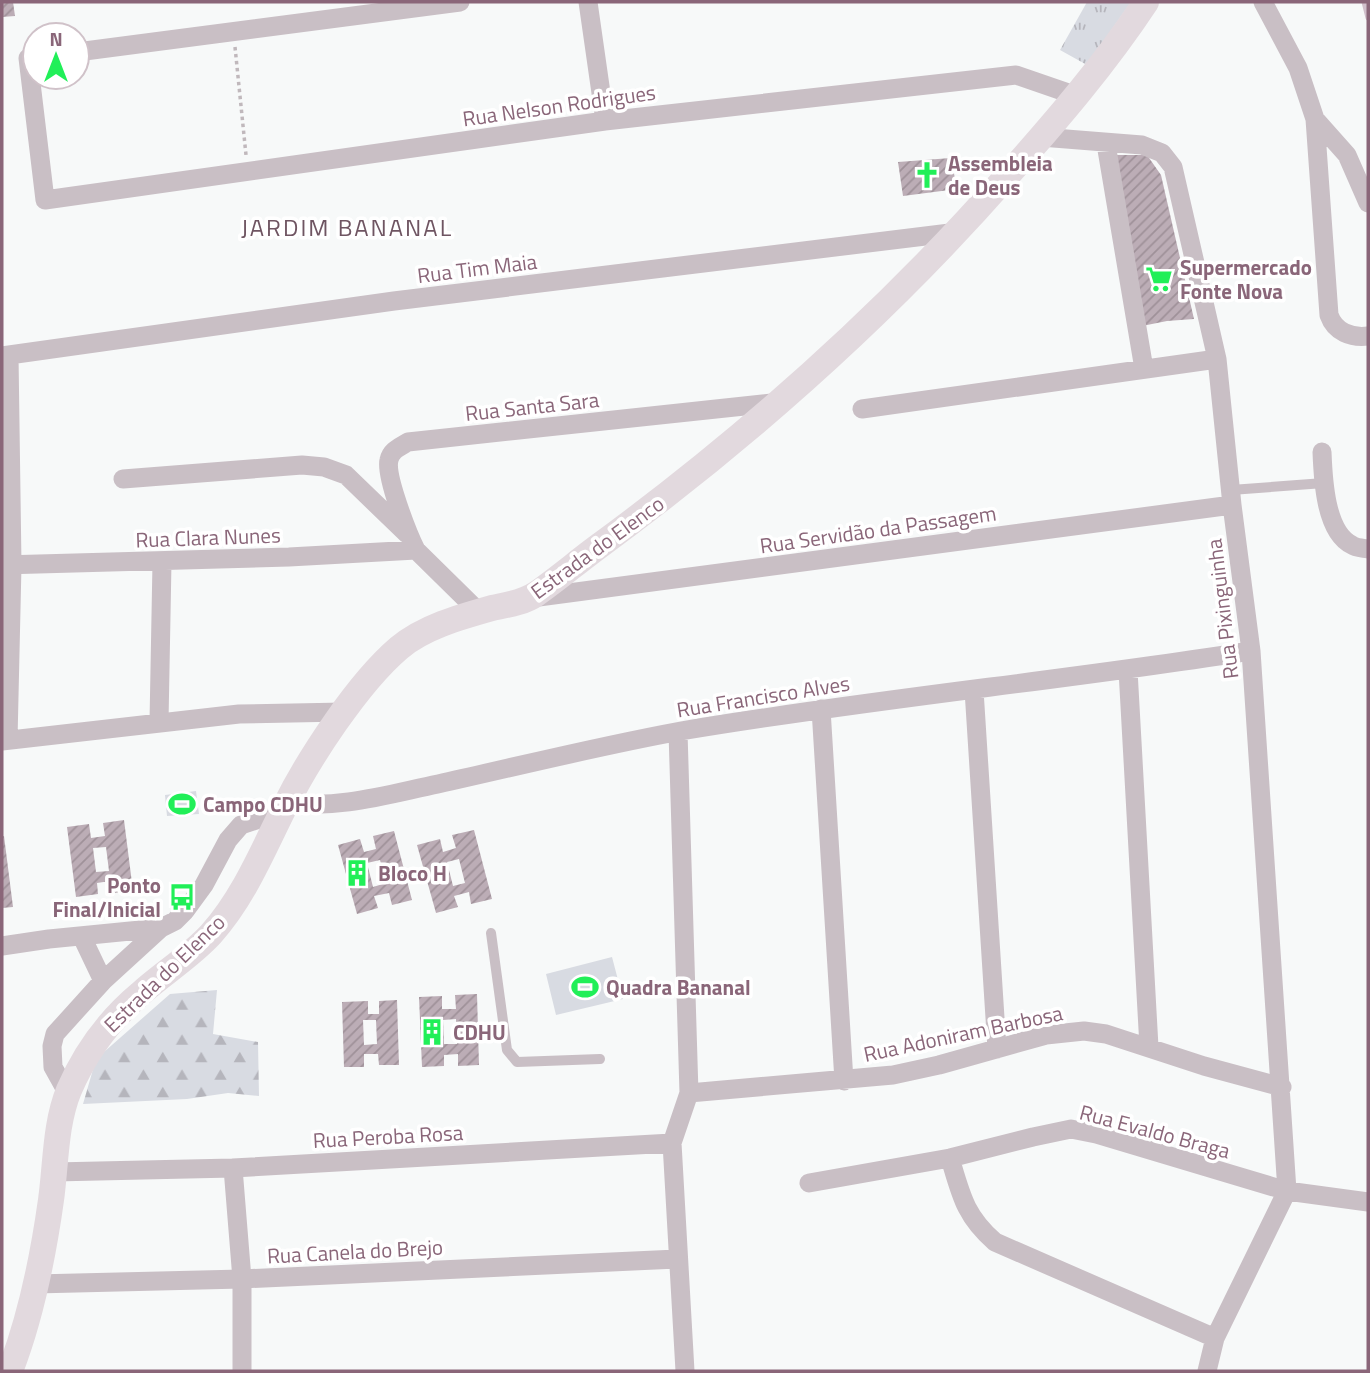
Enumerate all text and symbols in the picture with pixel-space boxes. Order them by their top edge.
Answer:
north arrow [21,21,91,91]
text: N [49,24,63,53]
street label: Rua Nelson Rodrigues [460,76,658,134]
place label: Assembleia de Deus [948,147,1053,203]
church icon: Assembleia de Deus [912,160,942,190]
district label: JARDIM BANANAL [241,209,453,245]
street label: Rua Tim Maia [415,245,539,291]
place label: Supermercado Fonte Nova [1180,251,1312,307]
supermarket icon: Supermercado Fonte Nova [1144,264,1174,294]
street label: Rua Santa Sara [463,383,601,429]
street label: Estrada do Elenco [524,488,670,606]
street label: Rua Servidão da Passagem [758,497,998,561]
street label: Rua Clara Nunes [135,518,281,556]
street label: Rua Pixinguinha [1197,537,1246,681]
street label: Rua Francisco Alves [674,667,852,725]
place label: Campo CDHU [203,788,323,820]
sports icon: Campo CDHU [167,789,197,819]
place label: Bloco H [378,857,447,889]
building icon: Bloco H [342,858,372,888]
place label: Ponto Final/Inicial [52,869,161,925]
bus stop icon: Ponto Final/Inicial [167,882,197,912]
street label: Estrada do Elenco [96,907,232,1039]
place label: Quadra Bananal [606,971,751,1003]
sports icon: Quadra Bananal [570,972,600,1002]
street label: Rua Adoniram Barbosa [861,996,1066,1070]
place label: CDHU [453,1016,506,1048]
building icon: CDHU [417,1017,447,1047]
street label: Rua Evaldo Braga [1076,1096,1234,1167]
street label: Rua Peroba Rosa [312,1116,465,1156]
street label: Rua Canela do Brejo [266,1230,444,1272]

